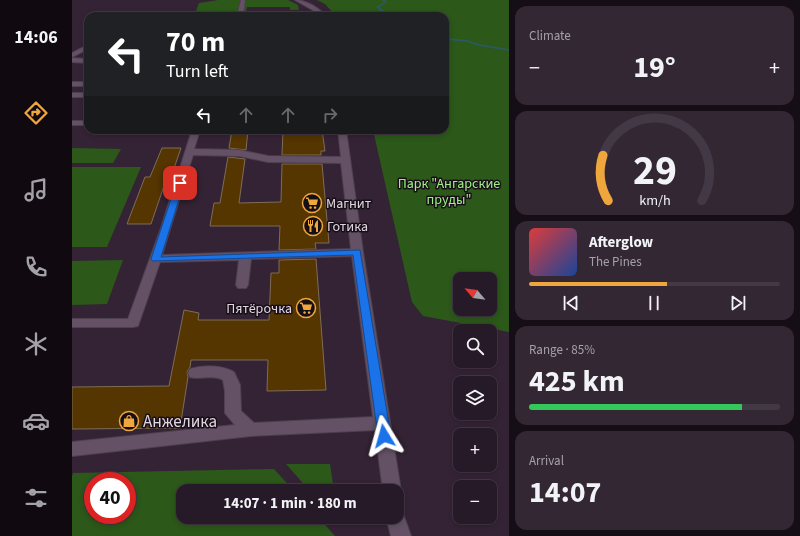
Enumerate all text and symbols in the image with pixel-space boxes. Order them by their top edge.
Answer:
text: 70 m [166,22,225,62]
text: 14:06 [14,25,58,50]
text: Climate [529,27,571,45]
icon: left [100,28,152,80]
text: 19° [633,46,676,89]
text: − [529,52,540,84]
text: + [769,52,780,84]
text: Turn left [166,59,228,84]
icon: directions [22,99,50,127]
icon: left [193,104,215,126]
icon: ahead [235,104,257,126]
icon: ahead [277,104,299,126]
icon: right [319,104,341,126]
text: 29 [633,141,676,201]
pin [163,166,197,200]
icon: arrive [169,172,191,194]
park label: Парк "Ангарские пруды" [398,174,500,210]
icon: music [22,176,50,204]
text: km/h [639,190,670,211]
supermarket icon: Магнит [301,192,323,214]
place label: Магнит [326,194,372,214]
restaurant icon: Готика [302,215,324,237]
place label: Готика [327,217,368,237]
text: Afterglow [589,232,653,253]
icon: phone [22,253,50,281]
text: The Pines [589,253,642,271]
north arrow [453,272,497,316]
map controls [453,272,497,524]
icon: previous [560,292,582,314]
icon: pause [643,292,665,314]
icon: next [727,292,749,314]
supermarket icon: Пятёрочка [295,297,317,319]
place label: Пятёрочка [226,299,292,319]
button: search [453,324,497,368]
icon: climate [22,330,50,358]
text: Range · 85% [529,341,595,359]
text: 425 km [529,360,625,403]
button: layers [453,376,497,420]
icon: car [22,407,50,435]
shop icon: Анжелика [118,410,140,432]
place label: Анжелика [143,410,217,434]
position arrow [363,415,405,457]
button: + [453,428,497,472]
text: Arrival [529,452,564,470]
text: 14:07 [529,471,601,514]
speed limit sign: 40 [84,472,136,524]
button: − [453,480,497,524]
icon: filters [22,484,50,512]
text: 14:07 · 1 min · 180 m [223,493,357,514]

